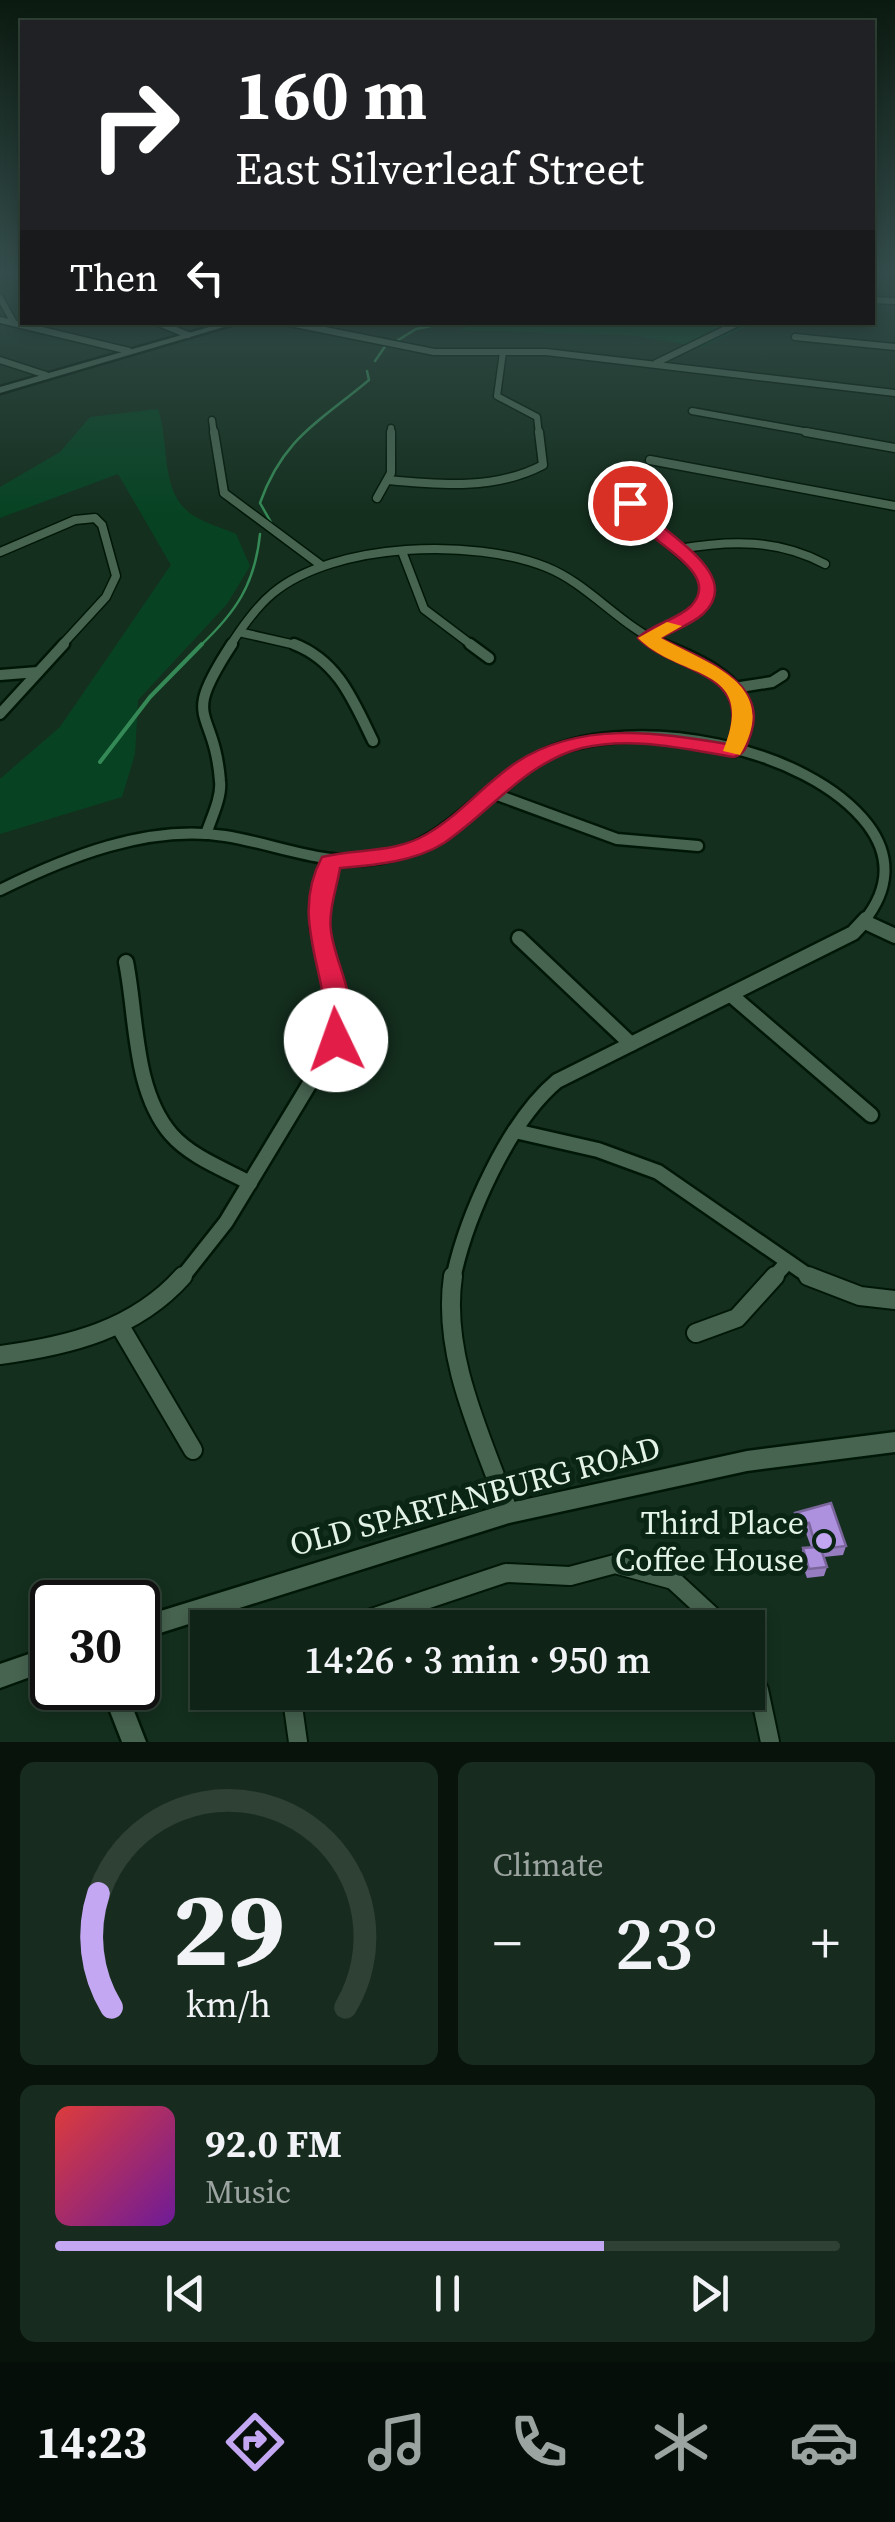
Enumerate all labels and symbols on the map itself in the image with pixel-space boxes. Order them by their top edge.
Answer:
pin [588,461,673,546]
position arrow [284,988,388,1092]
street label: OLD SPARTANBURG ROAD [285,1425,665,1567]
place label: Third Place Coffee House [615,1501,804,1582]
marker: Third Place Coffee House [813,1530,835,1552]
speed limit sign: 30 [30,1580,160,1710]

